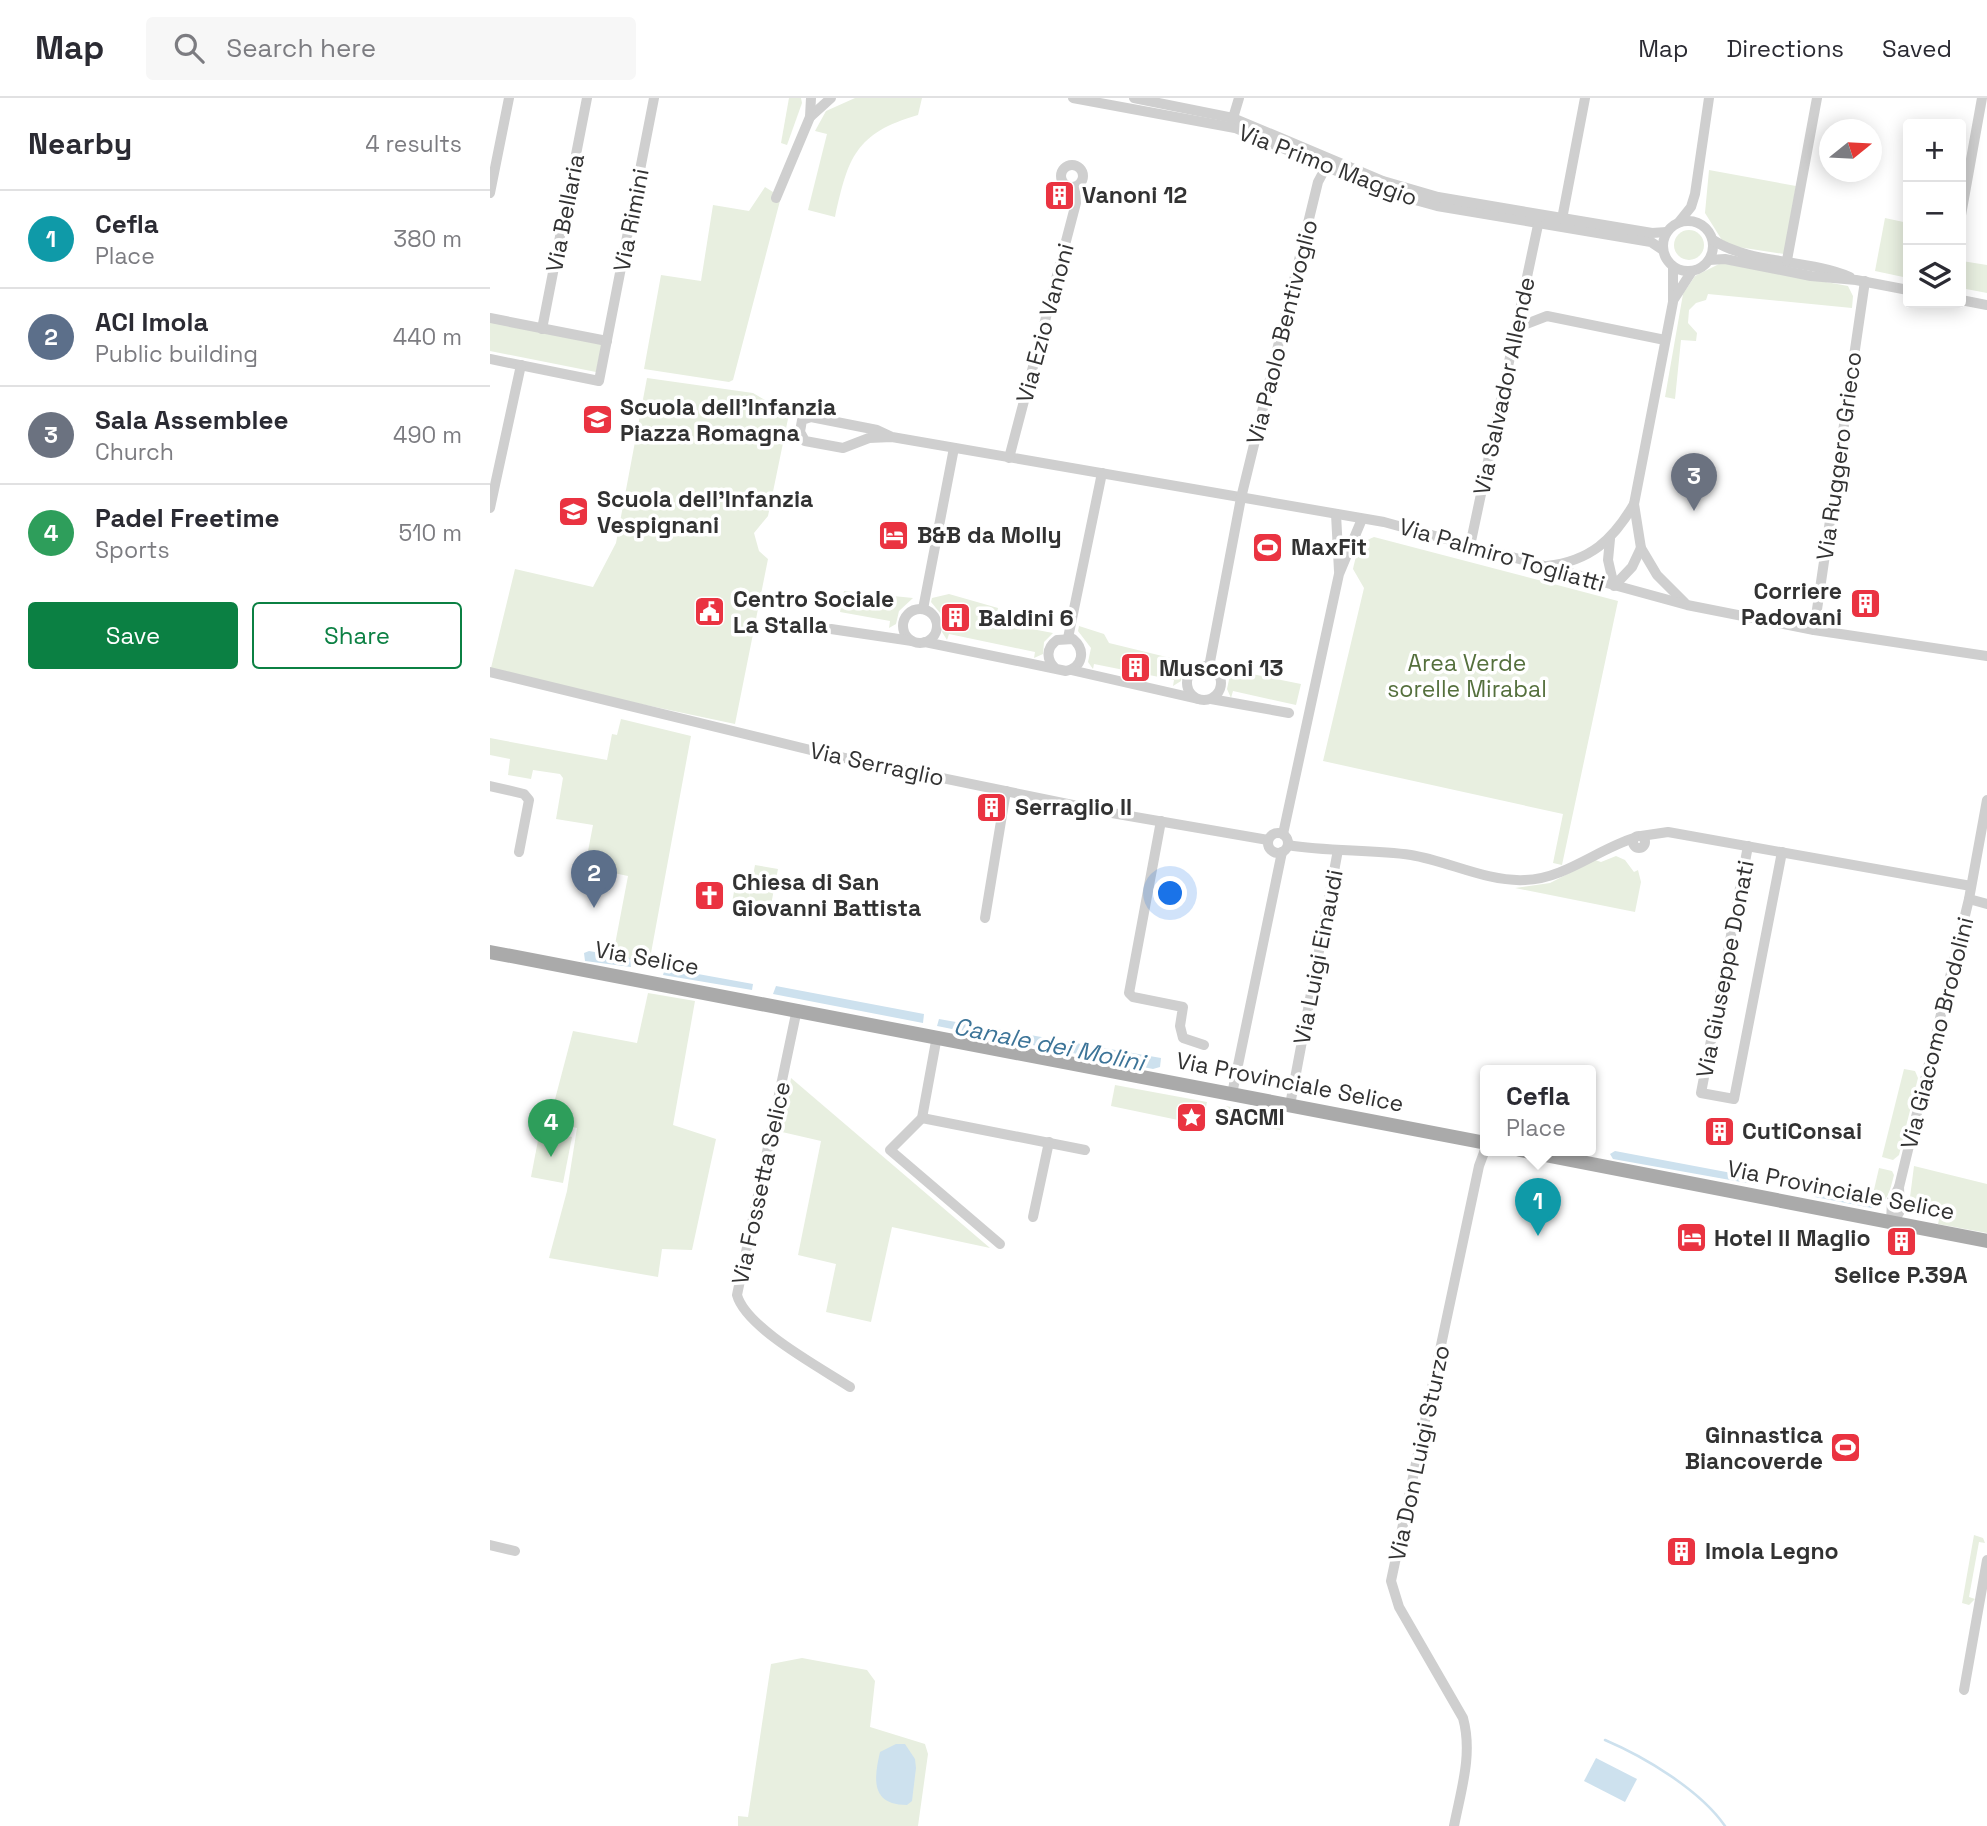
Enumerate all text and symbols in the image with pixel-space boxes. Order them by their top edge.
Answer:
search box [146,17,636,80]
text: Map [35,27,104,69]
icon: search [170,29,208,67]
text: Search here [226,31,376,65]
text: Map [1638,33,1688,64]
text: Directions [1726,33,1844,64]
text: Saved [1882,33,1952,64]
street label: Via Primo Maggio [1234,117,1422,213]
north arrow [1819,119,1882,182]
map controls [1903,119,1966,308]
button: + [1903,119,1966,182]
text: Nearby [28,124,132,163]
text: 4 results [365,129,462,159]
street label: Via Bellaria [539,151,591,275]
street label: Via Rimini [606,166,656,274]
building icon: Vanoni 12 [1042,178,1076,212]
place label: Vanoni 12 [1082,180,1187,210]
button: − [1903,182,1966,245]
text: Cefla [95,207,159,241]
street label: Via Paolo Bentivoglio [1240,216,1324,448]
text: 1 [46,224,56,254]
text: 380 m [393,224,462,254]
street label: Via Ezio Vanoni [1009,240,1081,406]
text: Place [95,241,155,271]
button: layers [1903,245,1966,308]
street label: Via Salvador Allende [1466,274,1542,498]
text: ACI Imola [95,305,208,339]
text: 2 [44,322,58,352]
text: 440 m [393,322,462,352]
text: Public building [95,339,258,369]
street label: Via Ruggero Grieco [1810,350,1868,562]
place label: Scuola dell'Infanzia Piazza Romagna [620,392,836,448]
text: Sala Assemblee [95,403,288,437]
school or university icon: Scuola dell'Infanzia Piazza Romagna [580,403,614,437]
text: 3 [44,420,58,450]
text: 490 m [393,420,462,450]
text: Church [95,437,174,467]
pin: 3 [1671,453,1717,511]
place label: Scuola dell'Infanzia Vespignani [597,484,813,540]
school or university icon: Scuola dell'Infanzia Vespignani [557,495,591,529]
text: Padel Freetime [95,501,280,535]
street label: Via Palmiro Togliatti [1396,511,1608,599]
text: 4 [44,518,58,548]
text: 510 m [399,518,462,548]
hotel icon: B&B da Molly [877,518,911,552]
place label: B&B da Molly [917,520,1062,550]
sports icon: MaxFit [1251,530,1285,564]
place label: MaxFit [1291,532,1367,562]
text: Sports [95,535,170,565]
place label: Corriere Padovani [1741,576,1842,632]
place label: Centro Sociale La Stalla [733,584,894,640]
building icon: Corriere Padovani [1848,587,1882,621]
public building icon: Centro Sociale La Stalla [693,595,727,629]
building icon: Baldini 6 [938,601,972,635]
button: Save [28,602,238,669]
button: Share [252,602,462,669]
place label: Baldini 6 [978,603,1074,633]
park label: Area Verde sorelle Mirabal [1387,648,1547,704]
building icon: Musconi 13 [1119,651,1153,685]
place label: Musconi 13 [1159,653,1284,683]
street label: Via Serraglio [807,735,947,793]
building icon: Serraglio II [975,790,1009,824]
place label: Serraglio II [1015,792,1132,822]
pin: 2 [571,850,617,908]
street label: Via Giuseppe Donati [1689,858,1761,1080]
place label: Chiesa di San Giovanni Battista [732,867,921,923]
street label: Via Luigi Einaudi [1286,867,1350,1047]
your location [1153,876,1187,910]
church icon: Chiesa di San Giovanni Battista [692,878,726,912]
street label: Via Giacomo Brodolini [1894,914,1980,1152]
street label: Via Selice [593,934,701,982]
water label: Canale dei Molini [951,1010,1150,1078]
street label: Via Provinciale Selice [1174,1045,1406,1119]
popup [1480,1065,1596,1156]
street label: Via Fossetta Selice [725,1079,797,1287]
text: Cefla [1506,1079,1570,1113]
pin: 4 [528,1099,574,1157]
place icon: SACMI [1175,1100,1209,1134]
place label: SACMI [1215,1102,1285,1132]
text: Place [1506,1113,1566,1143]
building icon: CutiConsai [1702,1114,1736,1148]
place label: CutiConsai [1742,1116,1862,1146]
street label: Via Provinciale Selice [1725,1153,1957,1227]
pin: 1 [1515,1178,1561,1236]
hotel icon: Hotel Il Maglio [1674,1221,1708,1255]
place label: Hotel Il Maglio [1714,1223,1870,1253]
building icon: Selice P.39A [1884,1224,1918,1258]
place label: Selice P.39A [1834,1260,1968,1290]
street label: Via Don Luigi Sturzo [1381,1342,1457,1564]
place label: Ginnastica Biancoverde [1685,1420,1823,1476]
sports icon: Ginnastica Biancoverde [1829,1431,1863,1465]
building icon: Imola Legno [1665,1534,1699,1568]
place label: Imola Legno [1705,1536,1839,1566]

